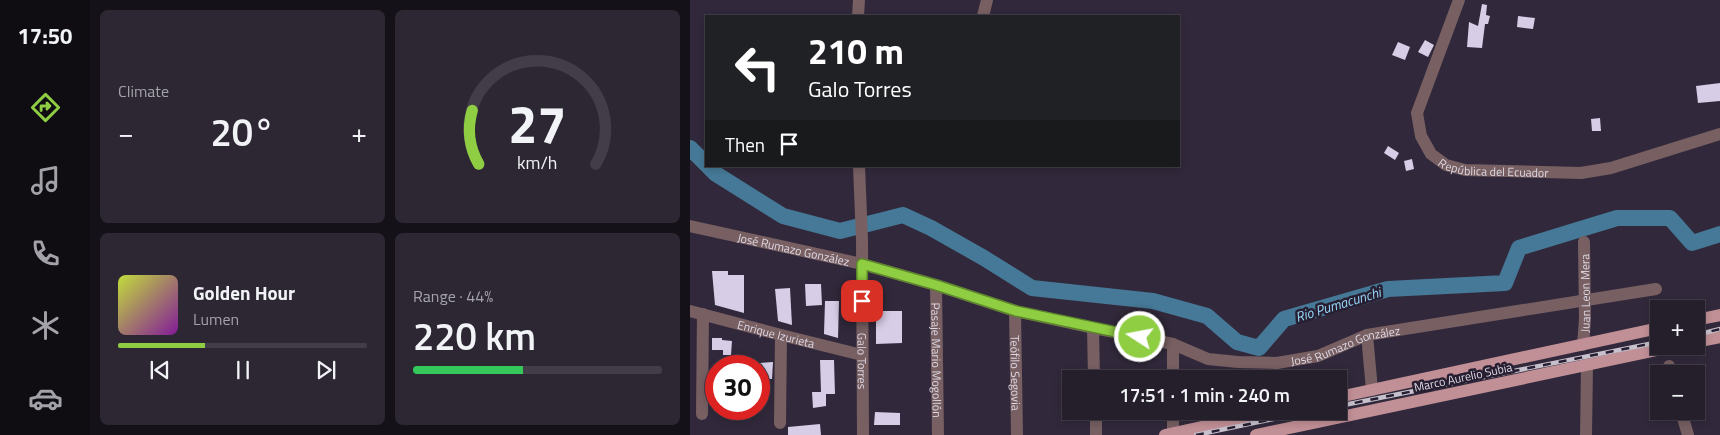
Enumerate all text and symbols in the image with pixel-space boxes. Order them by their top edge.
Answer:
text: 17:50 [18,19,72,53]
text: 210 m [808,24,904,78]
icon: left [725,35,790,100]
text: Galo Torres [808,72,912,106]
text: Climate [118,79,169,103]
text: 27 [508,84,567,163]
icon: directions [28,90,63,125]
text: 20° [211,103,274,161]
text: − [118,111,134,154]
text: + [351,111,367,154]
text: Then [725,130,765,159]
icon: arrive [775,130,803,158]
text: km/h [517,149,558,176]
street label: República del Ecuador [1434,153,1549,182]
icon: music [28,163,63,198]
street label: José Rumazo González [736,227,851,270]
icon: phone [28,236,63,271]
street label: Juan Leon Mera [1575,254,1595,333]
text: Golden Hour [193,278,295,307]
pin [841,280,883,322]
water label: Rio Pumacunchi [1293,280,1385,327]
text: Range · 44% [413,284,493,308]
icon: arrive [848,287,876,315]
map controls [1650,300,1705,420]
button: + [1650,300,1705,355]
street label: Pasaje Mario Mogollón [927,302,947,418]
text: Lumen [193,307,239,331]
text: 220 km [413,307,536,365]
icon: climate [28,308,63,343]
position arrow [1113,310,1165,362]
street label: Enrique Izurieta [735,314,817,352]
street label: José Rumazo González [1289,320,1401,370]
street label: Galo Torres [853,333,872,390]
street label: Teófilo Segovia [1006,335,1026,411]
speed limit sign: 30 [705,355,770,420]
icon: previous [146,356,174,384]
icon: pause [229,356,257,384]
icon: next [312,356,340,384]
street label: Marco Aurelio Subia [1412,357,1514,397]
button: − [1650,365,1705,420]
text: 17:51 · 1 min · 240 m [1119,380,1290,409]
icon: car [28,381,63,416]

